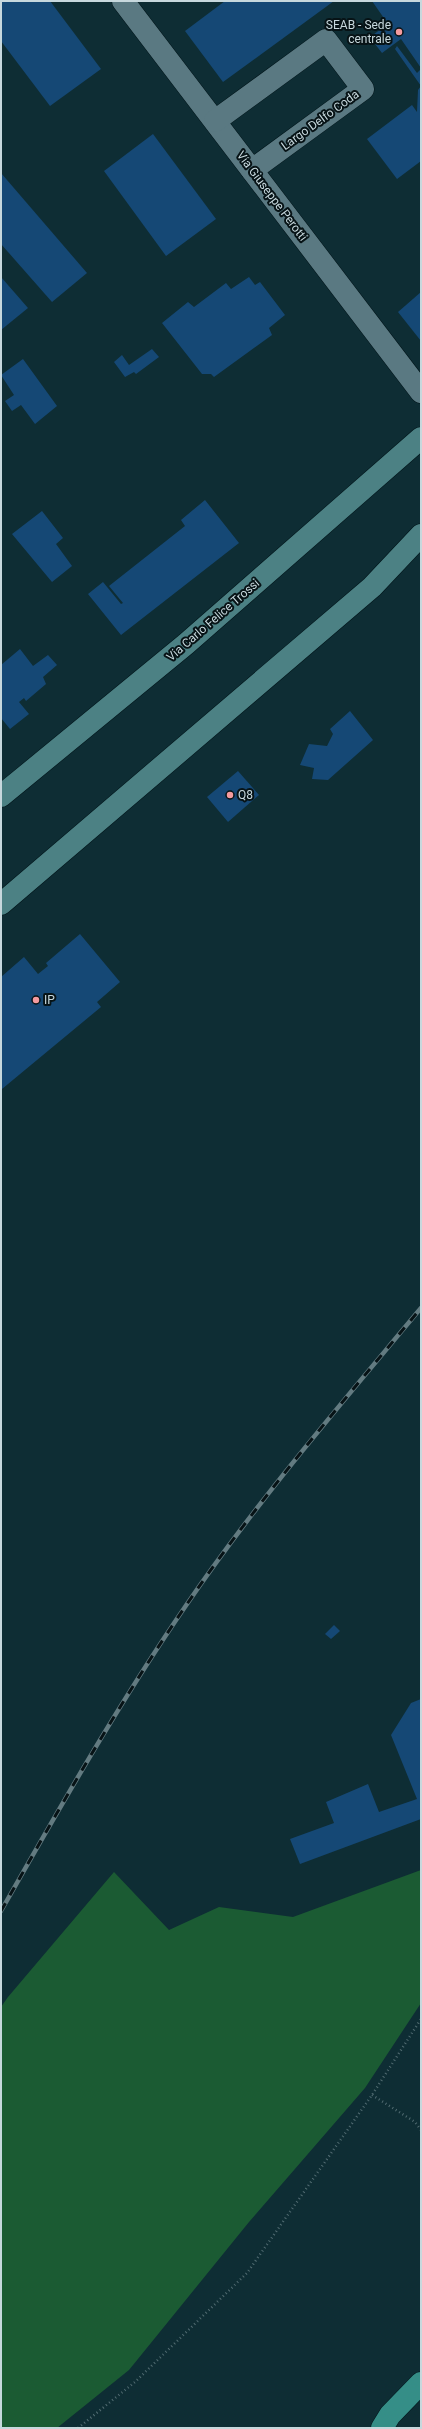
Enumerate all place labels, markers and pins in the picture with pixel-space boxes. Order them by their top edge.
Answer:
place label: SEAB - Sede centrale [326,18,391,46]
marker: SEAB - Sede centrale [394,27,404,37]
place label: Q8 [238,788,253,802]
marker: Q8 [225,790,235,800]
place label: IP [44,993,55,1007]
marker: IP [31,995,41,1005]

